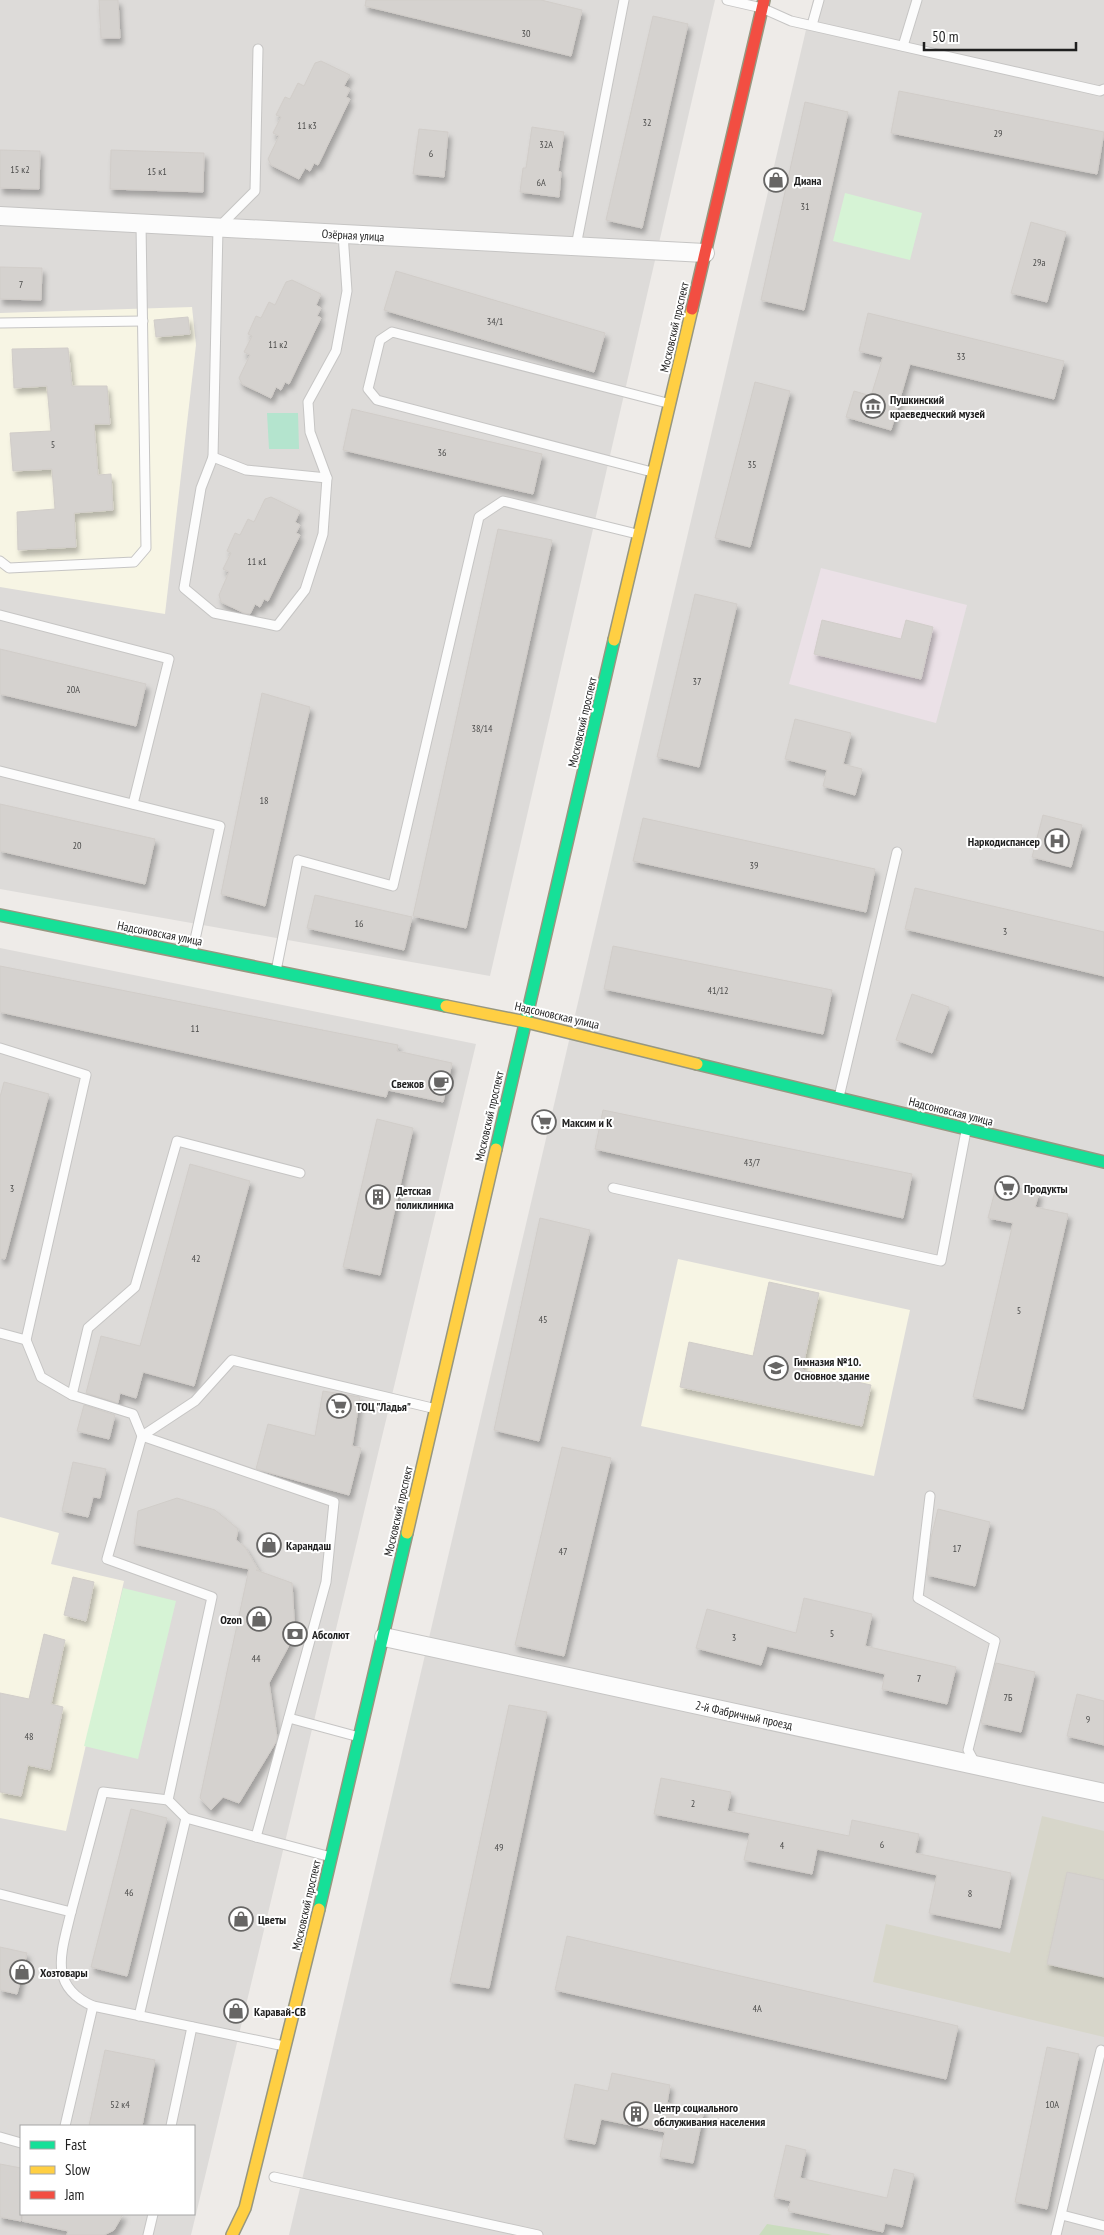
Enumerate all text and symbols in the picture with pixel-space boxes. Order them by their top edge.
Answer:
scale bar [924,20,1076,52]
house number: 30 [522,27,531,40]
text: 50 m [932,27,958,46]
house number: 32 [643,116,652,129]
house number: 11 к3 [297,119,317,132]
house number: 29 [994,127,1003,140]
house number: 32А [539,138,553,151]
house number: 6 [429,147,434,160]
house number: 15 к2 [10,163,30,176]
house number: 15 к1 [147,165,167,178]
shop icon: Диана [763,167,789,193]
place label: Диана [794,173,822,188]
house number: 6А [536,176,546,189]
house number: 31 [801,200,810,213]
street label: Озёрная улица [321,226,385,244]
house number: 29а [1033,256,1046,269]
house number: 7 [19,278,23,291]
street label: Московский проспект [656,280,692,374]
house number: 34/1 [487,315,503,328]
house number: 11 к2 [268,338,288,351]
house number: 33 [957,350,966,363]
place label: Пушкинский краеведческий музей [890,392,985,421]
museum icon: Пушкинский краеведческий музей [860,393,886,419]
house number: 5 [51,438,55,451]
house number: 36 [438,446,447,459]
house number: 35 [748,458,757,471]
house number: 11 к1 [247,555,267,568]
street label: Московский проспект [564,675,600,769]
house number: 37 [693,675,702,688]
house number: 20А [66,683,80,696]
house number: 38/14 [472,722,493,735]
house number: 18 [260,794,269,807]
hospital icon: Наркодиспансер [1044,828,1070,854]
place label: Наркодиспансер [968,834,1041,849]
house number: 20 [73,839,82,852]
house number: 39 [750,859,759,872]
street label: Надсоновская улица [116,917,204,949]
house number: 16 [355,917,364,930]
house number: 3 [1003,925,1007,938]
house number: 41/12 [708,984,728,997]
street label: Надсоновская улица [513,998,601,1032]
house number: 11 [191,1022,200,1035]
street label: Московский проспект [471,1069,507,1163]
cafe icon: Свежов [428,1070,454,1096]
place label: Свежов [391,1076,424,1091]
street label: Надсоновская улица [907,1093,995,1129]
supermarket icon: Максим и К [531,1109,557,1135]
place label: Максим и К [562,1115,613,1130]
house number: 43/7 [744,1156,760,1169]
supermarket icon: Продукты [994,1175,1020,1201]
place label: Продукты [1024,1181,1068,1196]
house number: 3 [10,1182,14,1195]
place label: Детская поликлиника [396,1183,454,1212]
building icon: Детская поликлиника [365,1184,391,1210]
house number: 42 [192,1252,201,1265]
house number: 5 [1017,1304,1021,1317]
house number: 45 [539,1313,548,1326]
place label: Гимназия №10. Основное здание [794,1354,870,1383]
school or university icon: Гимназия №10. Основное здание [763,1355,789,1381]
supermarket icon: ТОЦ "Ладья" [326,1393,352,1419]
place label: ТОЦ "Ладья" [356,1399,411,1414]
street label: Московский проспект [380,1464,416,1558]
shop icon: Карандаш [256,1532,282,1558]
place label: Карандаш [286,1538,332,1553]
house number: 17 [953,1542,962,1555]
house number: 47 [559,1545,568,1558]
shop icon: Ozon [246,1606,272,1632]
place label: Ozon [220,1612,242,1627]
bank icon: Абсолют [282,1621,308,1647]
place label: Абсолют [311,1627,350,1642]
house number: 5 [830,1627,834,1640]
house number: 3 [732,1631,736,1644]
house number: 44 [252,1652,261,1665]
house number: 7 [917,1672,921,1685]
house number: 7Б [1004,1691,1013,1704]
street label: 2-й Фабричный проезд [694,1697,795,1733]
house number: 9 [1086,1713,1090,1726]
house number: 48 [25,1730,34,1743]
house number: 2 [691,1797,695,1810]
house number: 6 [880,1838,885,1851]
house number: 4 [780,1839,785,1852]
house number: 49 [495,1841,504,1854]
street label: Московский проспект [288,1858,324,1952]
house number: 46 [125,1886,134,1899]
house number: 8 [968,1887,972,1900]
shop icon: Цветы [228,1906,254,1932]
place label: Цветы [258,1912,286,1927]
shop icon: Хозтовары [9,1959,35,1985]
place label: Хозтовары [40,1965,88,1980]
shop icon: Каравай-СВ [223,1998,249,2024]
house number: 4А [752,2002,762,2015]
place label: Каравай-СВ [254,2004,306,2019]
house number: 52 к4 [110,2098,130,2111]
house number: 10А [1045,2098,1059,2111]
place label: Центр социального обслуживания населения [654,2100,765,2129]
building icon: Центр социального обслуживания населения [623,2101,649,2127]
legend [20,2125,195,2215]
text: Fast [65,2135,86,2154]
text: Slow [65,2160,90,2179]
text: Jam [64,2185,84,2204]

